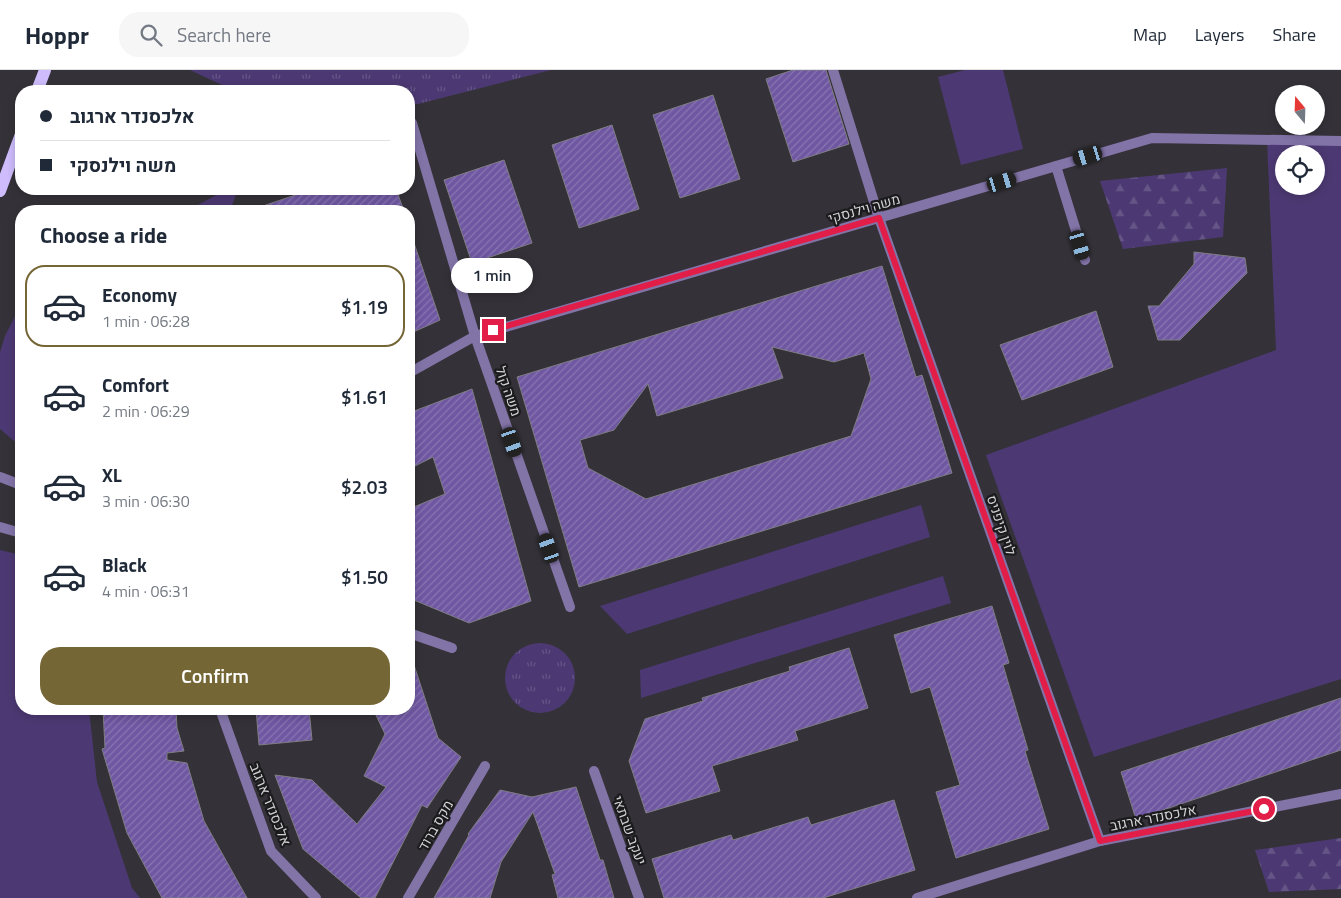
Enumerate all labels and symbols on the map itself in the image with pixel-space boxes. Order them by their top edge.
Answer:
north arrow [1275,85,1325,135]
car [1071,144,1104,168]
car [985,170,1018,194]
street label: משה וילנסקי [826,188,902,228]
car [1068,228,1091,262]
callout: 1 min [452,258,534,292]
route end [482,319,504,341]
street label: משה קול [491,363,527,419]
car [500,425,523,459]
street label: לוין קיפניס [982,492,1022,558]
car [537,531,560,565]
street label: אלכסנדר ארגוב [245,759,297,849]
street label: יעקב שבתאי [608,793,652,867]
street label: מקס ברוד [412,796,458,854]
street label: אלכסנדר ארגוב [1108,798,1198,836]
route start [1253,798,1275,820]

